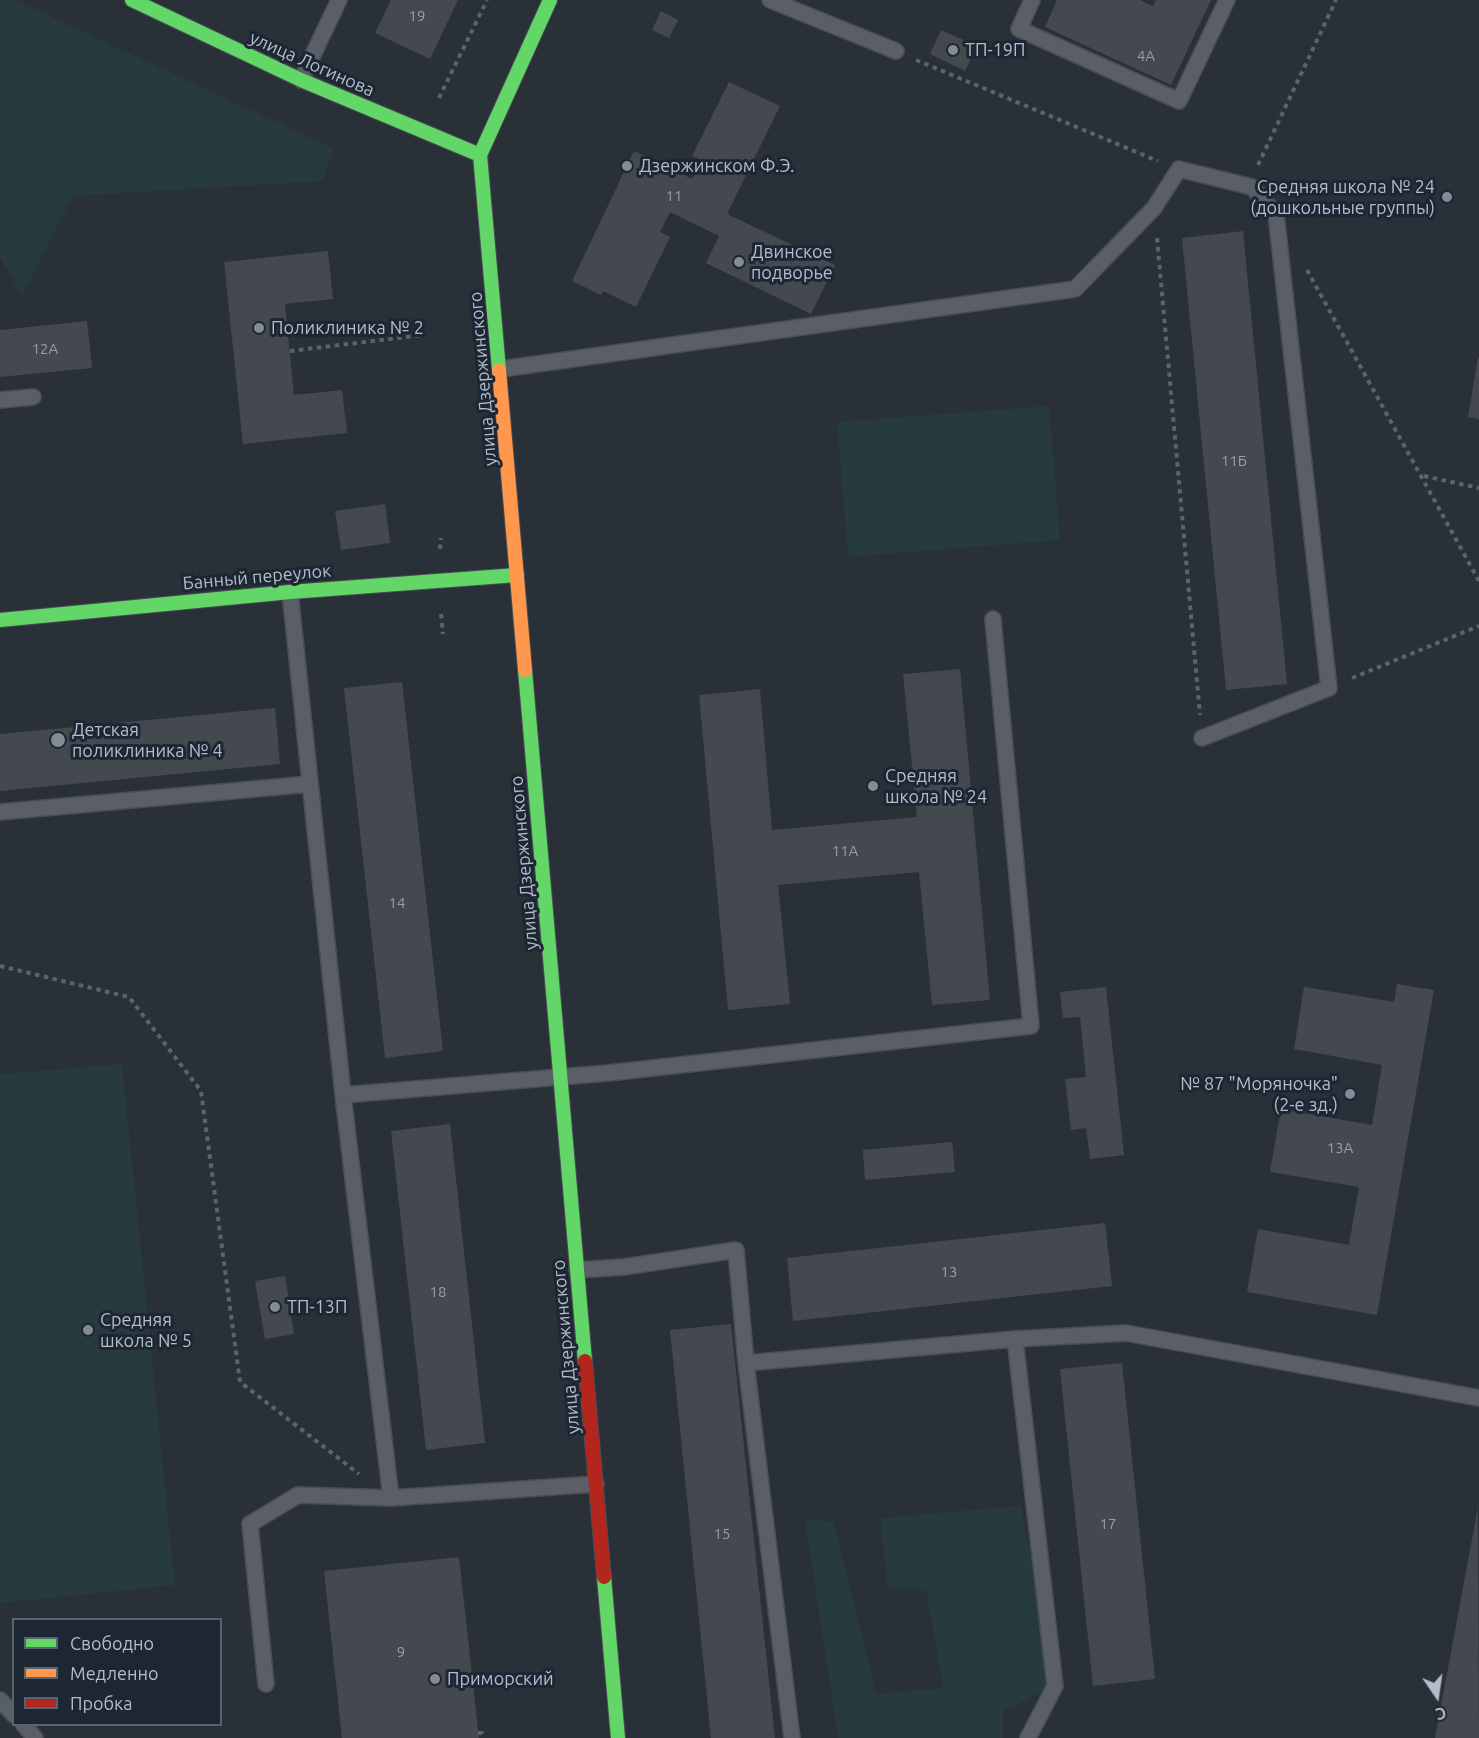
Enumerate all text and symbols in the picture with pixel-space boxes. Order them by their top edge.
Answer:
house number: 19 [409,7,425,25]
street label: улица Логинова [246,27,378,101]
place label: ТП-19П [965,39,1025,61]
marker: ТП-19П [946,43,960,57]
house number: 4А [1137,47,1155,65]
place label: Дзержинском Ф.Э. [639,155,794,177]
marker: Дзержинском Ф.Э. [620,159,634,173]
place label: Средняя школа № 24 (дошкольные группы) [1250,176,1435,219]
house number: 11 [666,187,682,205]
marker: Средняя школа № 24 (дошкольные группы) [1440,190,1454,204]
place label: Двинское подворье [751,241,833,284]
marker: Двинское подворье [732,255,746,269]
street label: улица Дзержинского [465,291,501,467]
place label: Поликлиника № 2 [271,317,424,339]
marker: Поликлиника № 2 [252,321,266,335]
house number: 12А [32,340,58,358]
house number: 11Б [1221,452,1247,470]
street label: Банный переулок [182,560,332,594]
place label: Детская поликлиника № 4 [72,719,223,762]
marker: Детская поликлиника № 4 [49,731,67,749]
place label: Средняя школа № 24 [885,765,987,808]
street label: улица Дзержинского [506,775,542,951]
marker: Средняя школа № 24 [866,779,880,793]
house number: 11А [832,842,858,860]
house number: 14 [389,894,405,912]
place label: № 87 "Моряночка" (2-е зд.) [1180,1073,1338,1116]
marker: № 87 "Моряночка" (2-е зд.) [1343,1087,1357,1101]
house number: 13А [1327,1139,1353,1157]
street label: улица Дзержинского [548,1259,584,1435]
house number: 13 [941,1263,957,1281]
house number: 18 [430,1283,446,1301]
place label: ТП-13П [287,1296,347,1318]
marker: ТП-13П [268,1300,282,1314]
place label: Средняя школа № 5 [100,1309,192,1352]
marker: Средняя школа № 5 [81,1323,95,1337]
house number: 17 [1100,1515,1116,1533]
house number: 15 [714,1525,730,1543]
legend [12,1618,222,1726]
text: Свободно [70,1633,154,1653]
house number: 9 [397,1643,405,1661]
text: Медленно [70,1663,159,1683]
north arrow [1407,1666,1467,1726]
place label: Приморский [447,1668,554,1690]
marker: Приморский [428,1672,442,1686]
text: Пробка [70,1693,133,1713]
text: С [1434,1704,1448,1723]

